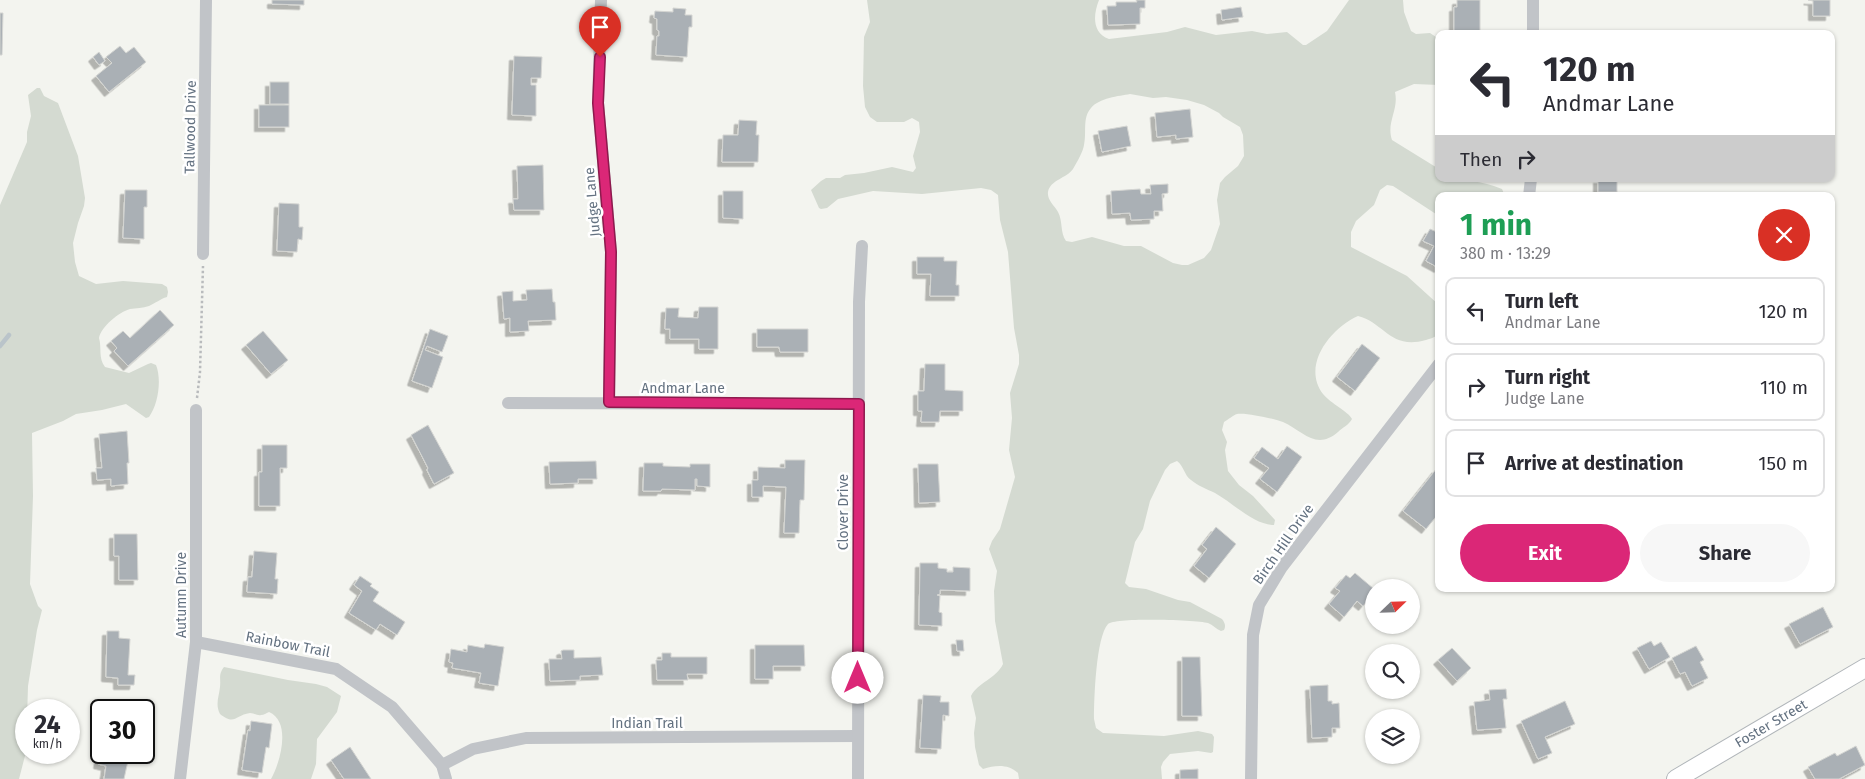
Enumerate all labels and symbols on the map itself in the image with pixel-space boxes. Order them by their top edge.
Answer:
pin [579,6,621,57]
street label: Tallwood Drive [181,80,200,174]
street label: Judge Lane [581,167,604,237]
street label: Andmar Lane [641,380,725,397]
street label: Clover Drive [835,474,852,550]
street label: Birch Hill Drive [1249,501,1317,588]
street label: Autumn Drive [173,552,190,638]
north arrow [1365,579,1420,634]
street label: Rainbow Trail [244,628,332,661]
position arrow [831,651,883,703]
street label: Foster Street [1732,695,1811,752]
speed limit sign: 30 [90,699,155,764]
street label: Indian Trail [611,715,683,732]

